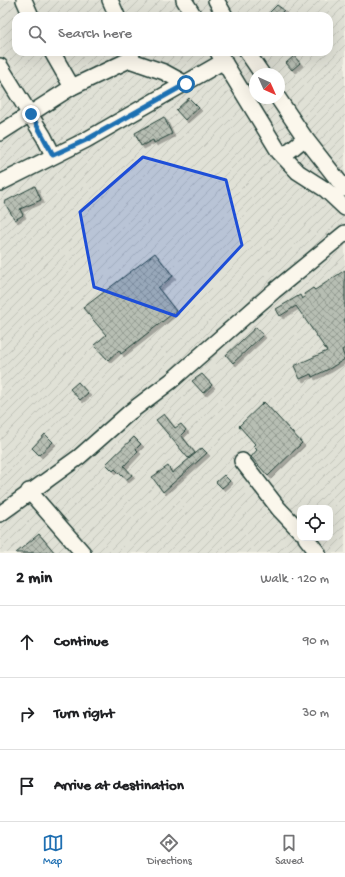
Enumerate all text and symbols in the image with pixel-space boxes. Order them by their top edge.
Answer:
search box [12,12,333,56]
icon: search [26,23,48,45]
text: Search here [58,25,132,43]
north arrow [249,68,285,104]
route start [177,75,195,93]
route end [22,105,40,123]
map controls [297,505,333,541]
button: locate [297,505,333,541]
text: 2 min [16,569,52,589]
text: Walk · 120 m [261,572,329,587]
icon: ahead [16,631,38,653]
text: Continue [54,633,108,651]
text: 90 m [303,634,329,649]
icon: right [16,703,38,725]
text: Turn right [54,705,114,723]
text: 30 m [303,706,329,721]
icon: arrive [16,775,38,797]
text: Arrive at destination [54,777,184,795]
tab: Map [42,832,64,868]
tab: Directions [147,832,192,868]
tab: Saved [275,832,303,868]

